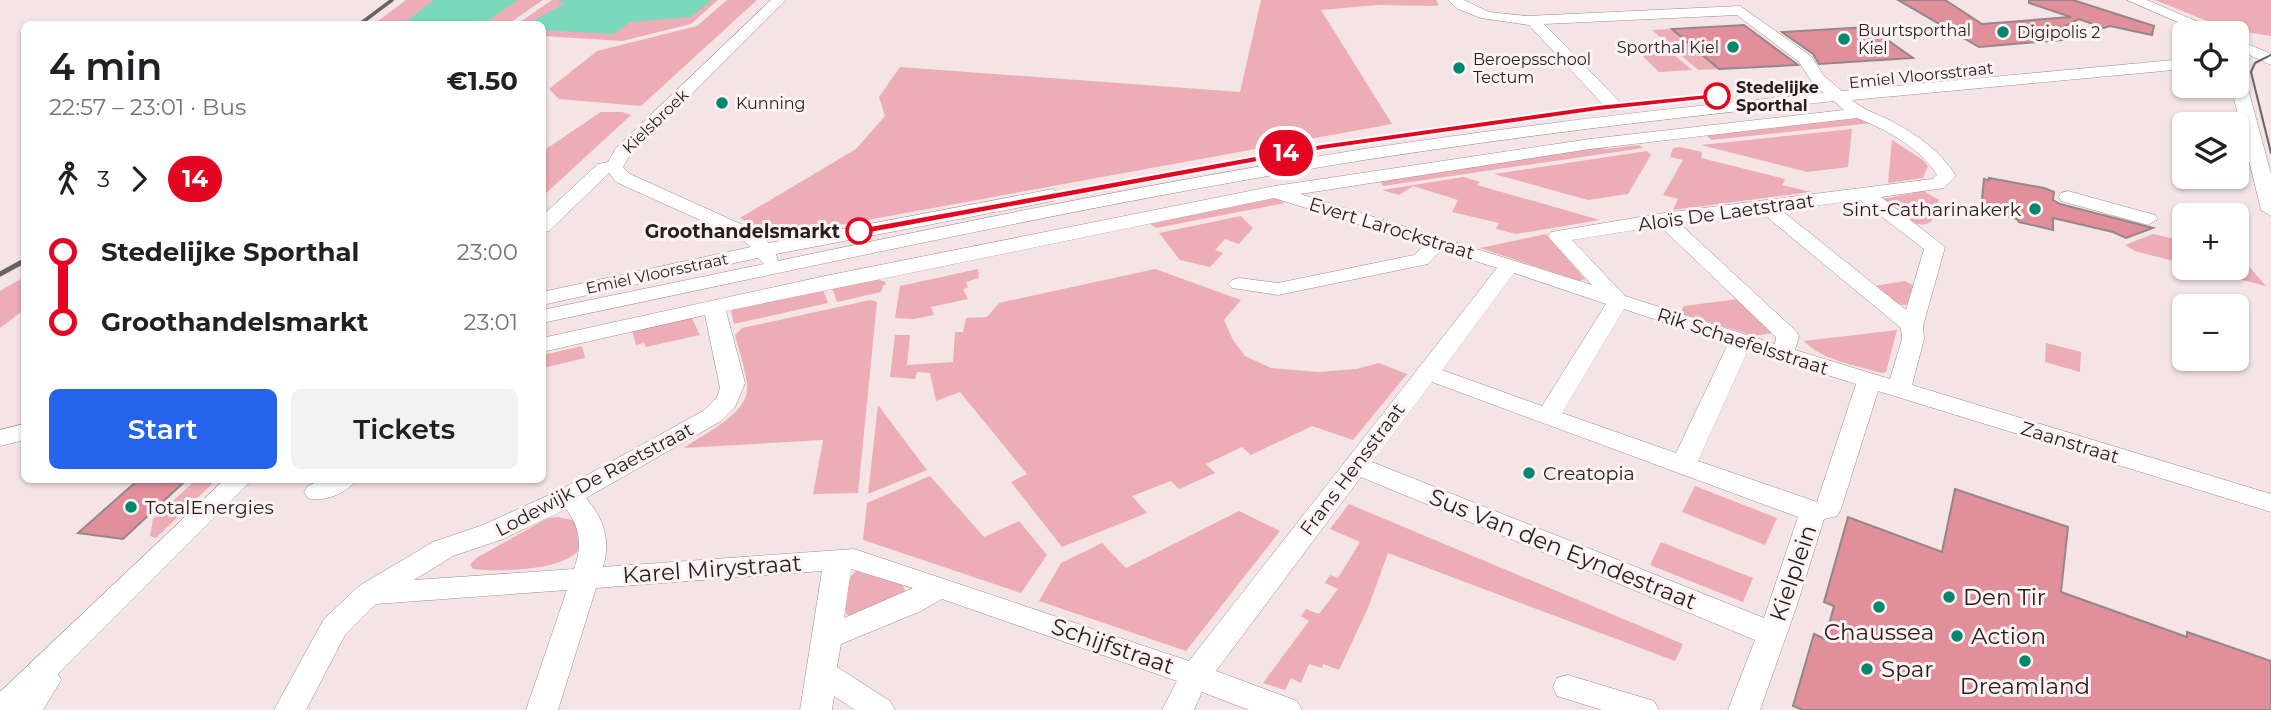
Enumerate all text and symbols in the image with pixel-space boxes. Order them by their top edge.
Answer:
place label: Buurtsporthal Kiel [1858,21,1971,58]
map controls [2172,21,2249,371]
button: locate [2172,21,2249,98]
place label: Digipolis 2 [2017,23,2100,42]
marker: Digipolis 2 [1995,24,2011,40]
marker: Buurtsporthal Kiel [1836,31,1852,47]
place label: Sporthal Kiel [1617,38,1719,57]
marker: Sporthal Kiel [1725,39,1741,55]
text: 4 min [49,43,162,90]
place label: Beroepsschool Tectum [1473,50,1591,87]
street label: Emiel Vloorsstraat [1848,58,1995,93]
marker: Beroepsschool Tectum [1451,60,1467,76]
text: €1.50 [447,65,518,97]
place label: Stedelijke Sporthal [1736,78,1819,115]
marker: Stedelijke Sporthal [1704,83,1730,109]
street label: Kielsbroek [619,85,692,157]
text: 22:57 – 23:01 · Bus [49,93,246,121]
place label: Kunning [736,94,806,113]
marker: Kunning [714,95,730,111]
button: layers [2172,112,2249,189]
line badge: 14 [1254,130,1318,176]
text: 14 [1273,138,1299,167]
icon: walk [49,160,87,198]
icon: forward [120,160,158,198]
text: 14 [182,164,208,193]
text: 3 [97,165,110,193]
street label: Aloïs De Laetstraat [1636,189,1816,236]
street label: Evert Larockstraat [1306,192,1478,265]
place label: Sint-Catharinakerk [1842,198,2022,221]
marker: Sint-Catharinakerk [2027,201,2043,217]
button: + [2172,203,2249,280]
marker: Groothandelsmarkt [846,218,872,244]
place label: Groothandelsmarkt [645,220,840,243]
text: Stedelijke Sporthal [101,236,359,268]
text: 23:00 [457,238,518,266]
street label: Emiel Vloorsstraat [584,249,730,298]
button: − [2172,294,2249,371]
street label: Rik Schaefelsstraat [1654,303,1832,380]
text: Groothandelsmarkt [101,306,368,338]
text: 23:01 [464,308,518,336]
button: Start [49,389,277,469]
button: Tickets [291,389,518,469]
street label: Frans Hensstraat [1295,398,1410,540]
street label: Lodewijk De Raetstraat [491,417,697,541]
street label: Zaanstraat [2018,417,2122,468]
place label: Creatopia [1543,462,1635,485]
marker: Creatopia [1521,465,1537,481]
street label: Sus Van den Eyndestraat [1425,482,1701,616]
place label: TotalEnergies [145,496,274,519]
marker: TotalEnergies [123,499,139,515]
street label: Kielplein [1763,521,1823,625]
street label: Karel Mirystraat [621,549,803,589]
place label: Den Tir [1963,583,2046,611]
marker: Den Tir [1941,589,1957,605]
marker: Chaussea [1871,599,1887,615]
street label: Schijfstraat [1048,612,1178,680]
place label: Chaussea [1824,618,1934,646]
place label: Action [1971,622,2046,650]
marker: Action [1949,628,1965,644]
marker: Dreamland [2017,653,2033,669]
place label: Spar [1881,655,1933,683]
marker: Spar [1859,661,1875,677]
place label: Dreamland [1960,672,2090,700]

